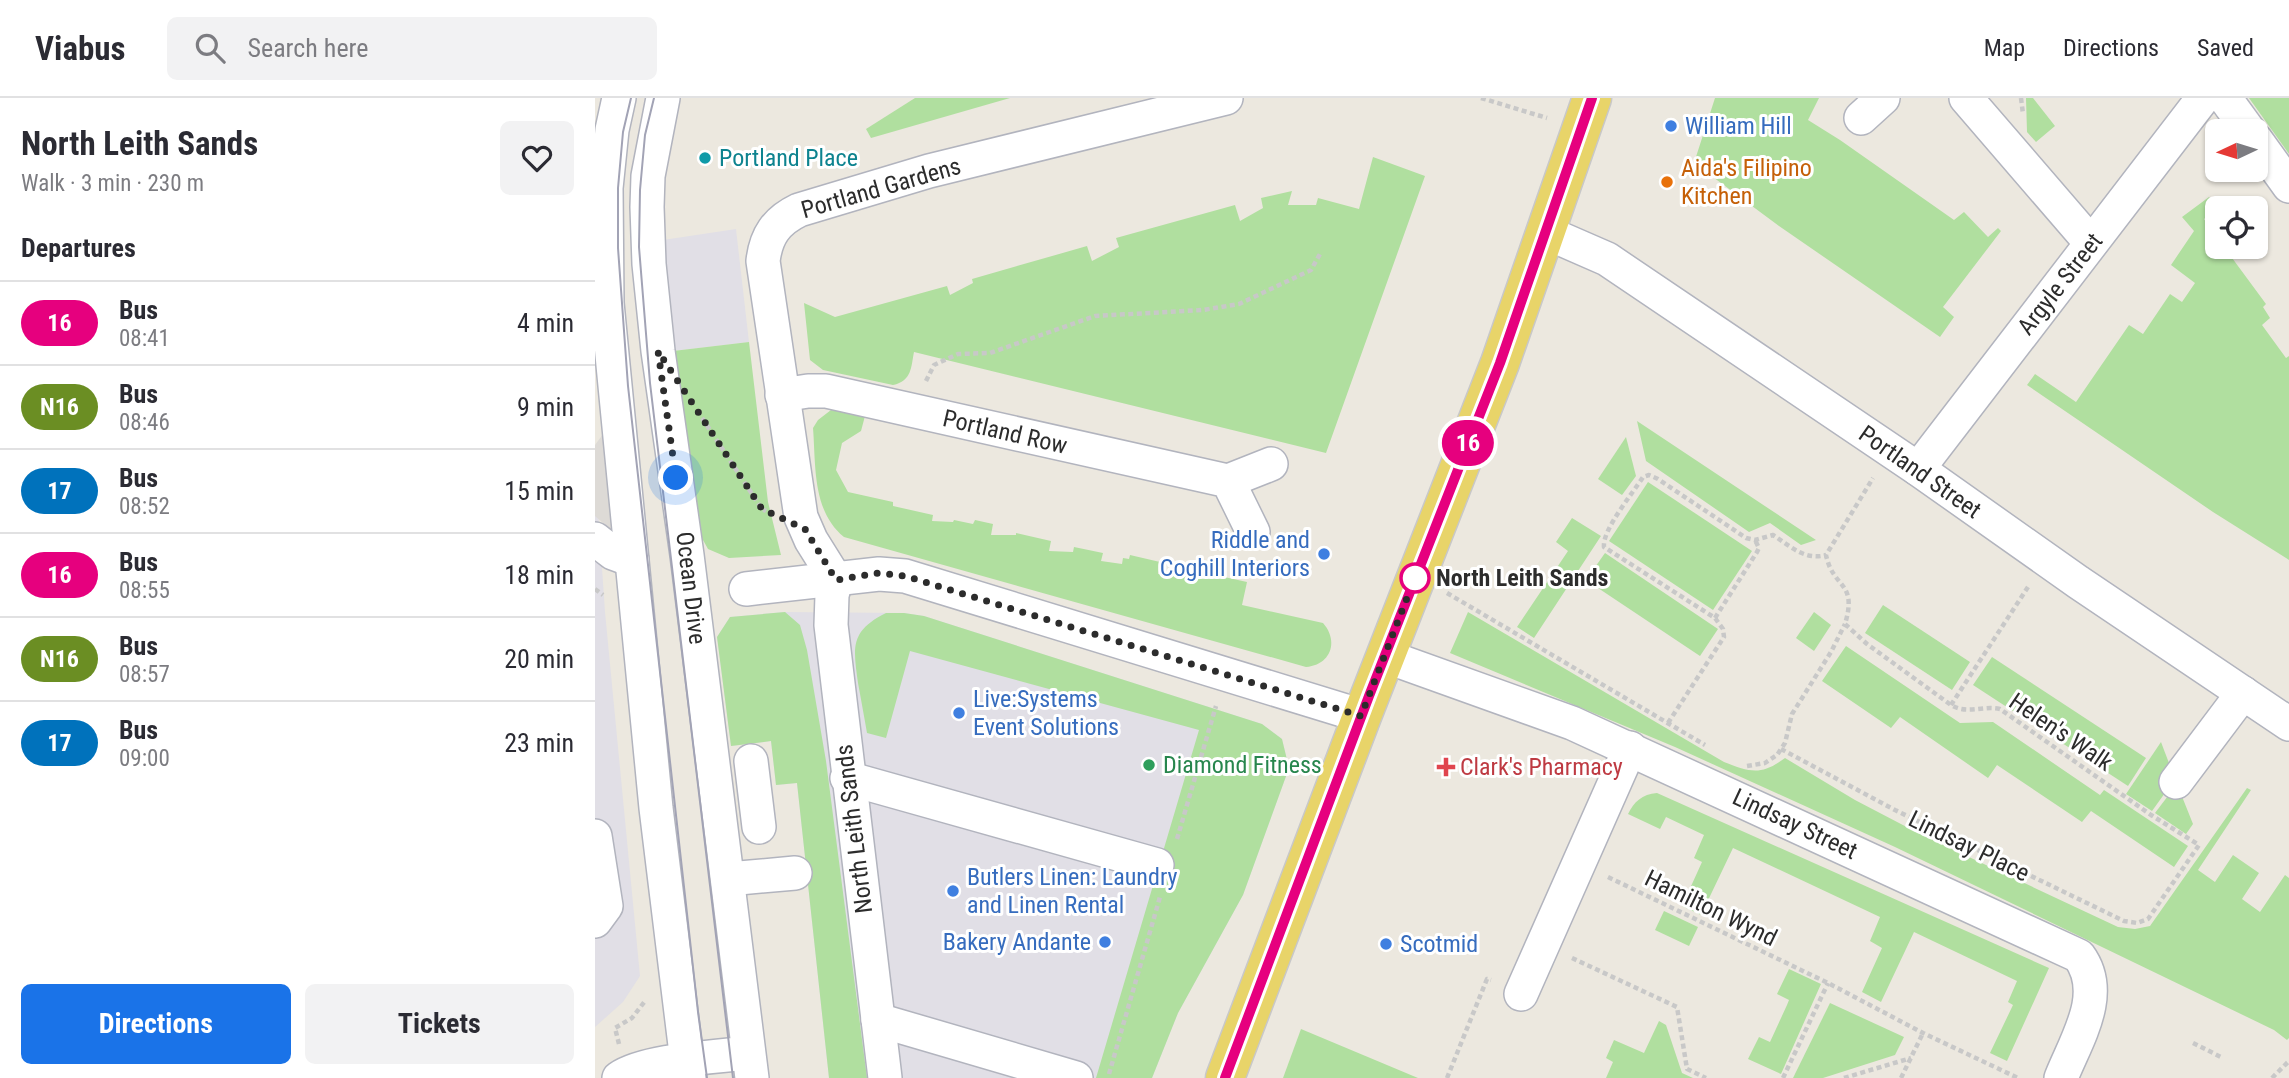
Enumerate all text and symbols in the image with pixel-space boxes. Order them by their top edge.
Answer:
search box [167,17,657,80]
text: Viabus [35,29,125,68]
icon: search [191,29,229,67]
text: Search here [247,33,368,63]
text: Map [1984,34,2025,62]
text: Directions [2063,34,2159,62]
text: Saved [2197,34,2254,62]
place label: William Hill [1685,112,1792,140]
marker: William Hill [1663,118,1679,134]
north arrow [2205,119,2268,182]
map controls [2205,119,2268,259]
button: heart [500,121,574,195]
text: North Leith Sands [21,124,258,163]
place label: Portland Place [719,144,858,172]
marker: Portland Place [697,150,713,166]
street label: Portland Gardens [798,152,964,224]
place label: Aida's Filipino Kitchen [1681,154,1812,210]
text: Walk · 3 min · 230 m [21,170,204,197]
marker: Aida's Filipino Kitchen [1659,174,1675,190]
button: locate [2205,196,2268,259]
street label: Argyle Street [2012,228,2108,340]
text: Departures [21,233,136,263]
text: Bus [119,295,158,325]
text: 4 min [517,308,574,338]
text: 16 [47,309,72,337]
text: 08:41 [119,325,170,352]
text: Bus [119,379,158,409]
text: 9 min [517,392,574,422]
text: N16 [40,393,79,421]
street label: Portland Row [940,404,1070,460]
text: 08:46 [119,409,170,436]
line badge: 16 [1437,420,1499,466]
street label: Portland Street [1854,420,1986,524]
text: 16 [1456,429,1480,457]
your location [658,460,693,495]
text: Bus [119,463,158,493]
text: 15 min [504,476,574,506]
text: 17 [47,477,72,505]
text: 08:52 [119,493,170,520]
place label: Riddle and Coghill Interiors [1160,526,1310,582]
street label: Ocean Drive [670,530,712,646]
marker: Riddle and Coghill Interiors [1316,546,1332,562]
text: Bus [119,547,158,577]
text: 18 min [504,560,574,590]
text: 16 [47,561,72,589]
marker: North Leith Sands [1400,563,1430,593]
place label: North Leith Sands [1436,564,1609,592]
text: 08:55 [119,577,170,604]
text: Bus [119,631,158,661]
text: 20 min [504,644,574,674]
text: N16 [40,645,79,673]
text: 08:57 [119,661,170,688]
place label: Live:Systems Event Solutions [973,685,1119,741]
street label: Helen's Walk [2004,687,2118,777]
marker: Live:Systems Event Solutions [951,705,967,721]
text: Bus [119,715,158,745]
text: 23 min [504,728,574,758]
text: 17 [47,729,72,757]
street label: North Leith Sands [830,743,878,915]
text: 09:00 [119,745,170,772]
place label: Diamond Fitness [1163,751,1322,779]
place label: Clark's Pharmacy [1460,753,1623,781]
marker: Diamond Fitness [1141,757,1157,773]
marker: Clark's Pharmacy [1438,759,1454,775]
street label: Lindsay Street [1728,783,1862,865]
street label: Lindsay Place [1904,805,2034,887]
place label: Butlers Linen: Laundry and Linen Rental [967,863,1177,919]
street label: Hamilton Wynd [1640,864,1782,952]
marker: Butlers Linen: Laundry and Linen Rental [945,883,961,899]
place label: Bakery Andante [943,928,1091,956]
place label: Scotmid [1400,930,1478,958]
marker: Bakery Andante [1097,934,1113,950]
marker: Scotmid [1378,936,1394,952]
button: Directions [21,984,291,1064]
button: Tickets [305,984,574,1064]

